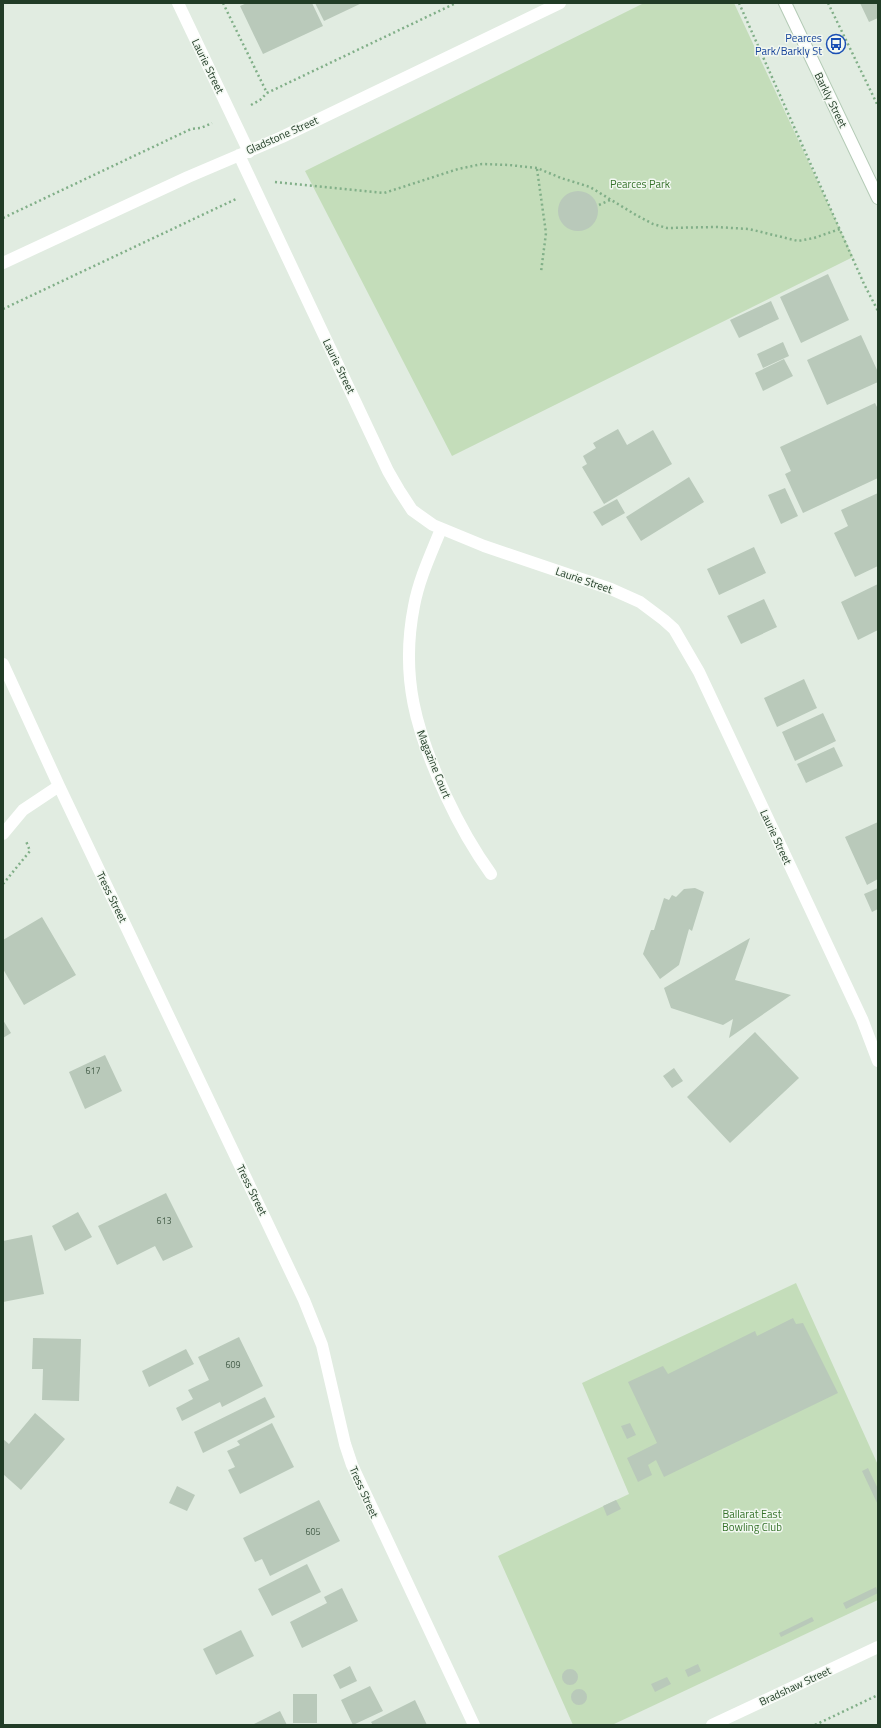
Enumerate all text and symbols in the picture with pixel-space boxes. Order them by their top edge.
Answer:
place label: Pearces Park/Barkly St [755,30,822,59]
bus stop icon: Pearces Park/Barkly St [825,33,847,55]
street label: Laurie Street [188,36,228,96]
street label: Barkly Street [811,70,851,131]
street label: Gladstone Street [243,112,321,158]
park label: Pearces Park [610,176,671,192]
street label: Laurie Street [319,336,359,396]
street label: Laurie Street [553,563,615,597]
street label: Magazine Court [413,727,455,801]
street label: Laurie Street [756,807,796,867]
street label: Tress Street [93,869,131,925]
house number: 617 [85,1064,101,1077]
street label: Tress Street [233,1162,271,1218]
house number: 613 [156,1214,172,1227]
house number: 609 [225,1358,241,1371]
street label: Tress Street [345,1464,383,1521]
park label: Ballarat East Bowling Club [722,1506,782,1535]
house number: 605 [305,1525,321,1538]
street label: Bradshaw Street [756,1662,834,1710]

